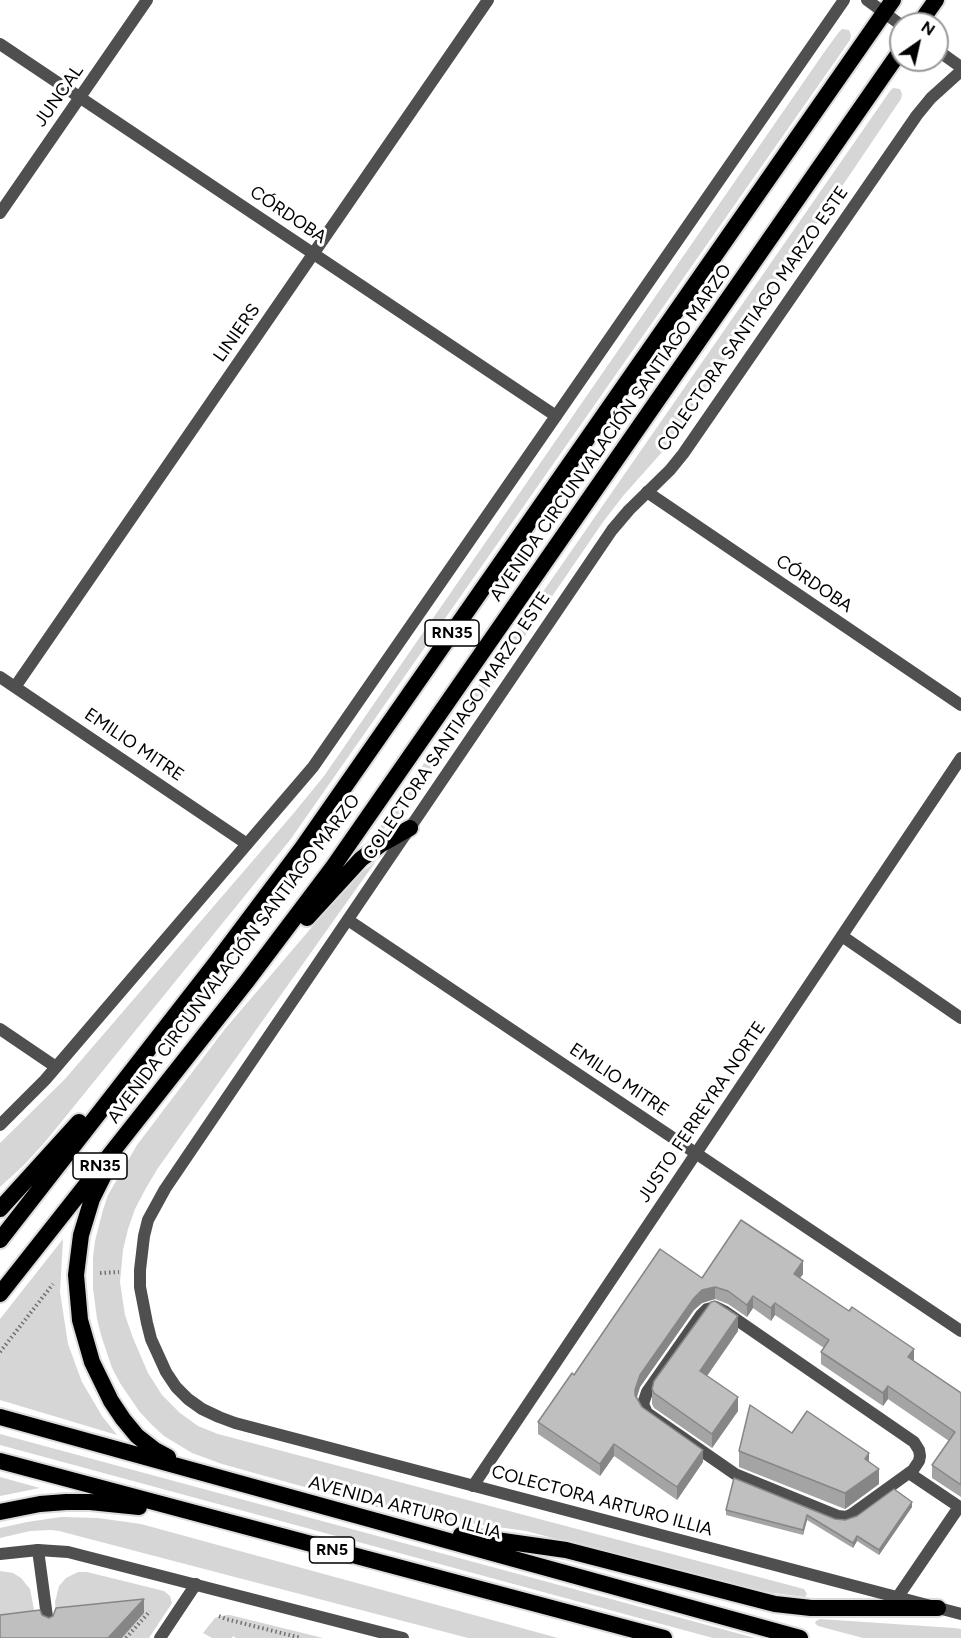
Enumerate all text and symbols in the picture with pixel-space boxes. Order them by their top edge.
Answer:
north arrow [889,12,949,72]
text: N [918,17,939,40]
street label: JUNCAL [30,61,88,131]
street label: CÓRDOBA [246,182,330,248]
street label: COLECTORA SANTIAGO MARZO ESTE [653,182,853,456]
street label: AVENIDA CIRCUNVALACIÓN SANTIAGO MARZO [486,260,736,606]
street label: LINIERS [209,300,265,366]
street label: CÓRDOBA [772,551,856,617]
street label: COLECTORA SANTIAGO MARZO ESTE [359,588,555,864]
road number: RN35 [425,620,479,646]
street label: EMILIO MITRE [80,704,188,786]
street label: AVENIDA CIRCUNVALACIÓN SANTIAGO MARZO [103,790,365,1128]
street label: JUSTO FERREYRA NORTE [633,1017,771,1207]
street label: EMILIO MITRE [565,1039,673,1121]
road number: RN35 [73,1153,127,1179]
street label: COLECTORA ARTURO ILLIA [489,1461,715,1541]
street label: AVENIDA ARTURO ILLIA [306,1472,504,1544]
road number: RN5 [310,1537,354,1563]

